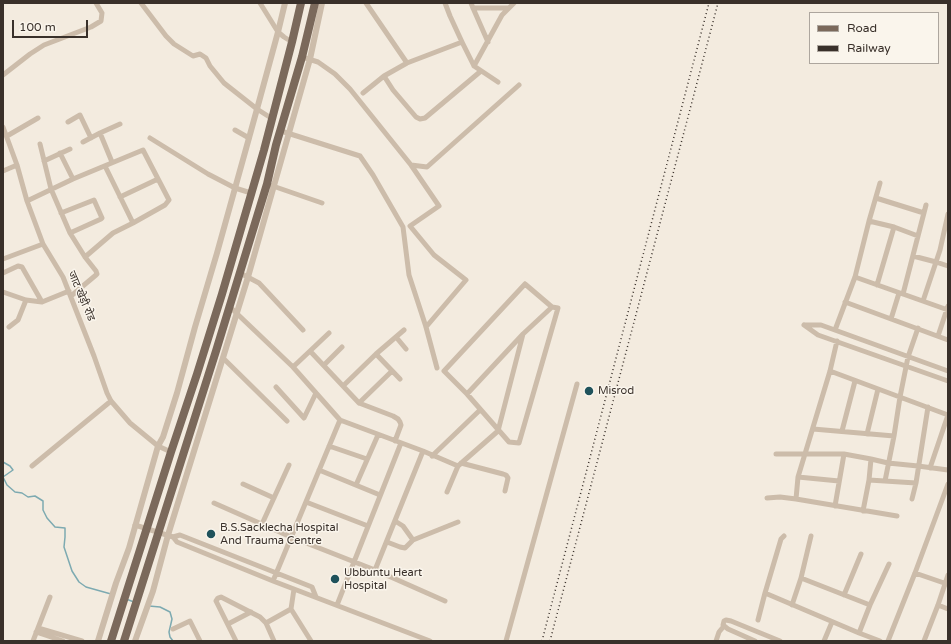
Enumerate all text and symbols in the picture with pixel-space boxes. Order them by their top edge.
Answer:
scale bar [14,12,90,38]
legend [809,12,939,64]
text: 100 m [19,20,56,34]
text: Road [847,21,877,35]
text: Railway [847,41,891,55]
street label: जाट खेड़ी रोड [65,269,97,323]
place label: Misrod [598,384,634,398]
marker: Misrod [583,385,595,397]
place label: B.S.Sacklecha Hospital And Trauma Centre [220,521,338,547]
marker: B.S.Sacklecha Hospital And Trauma Centre [205,528,217,540]
place label: Ubbuntu Heart Hospital [344,566,422,592]
marker: Ubbuntu Heart Hospital [329,573,341,585]

